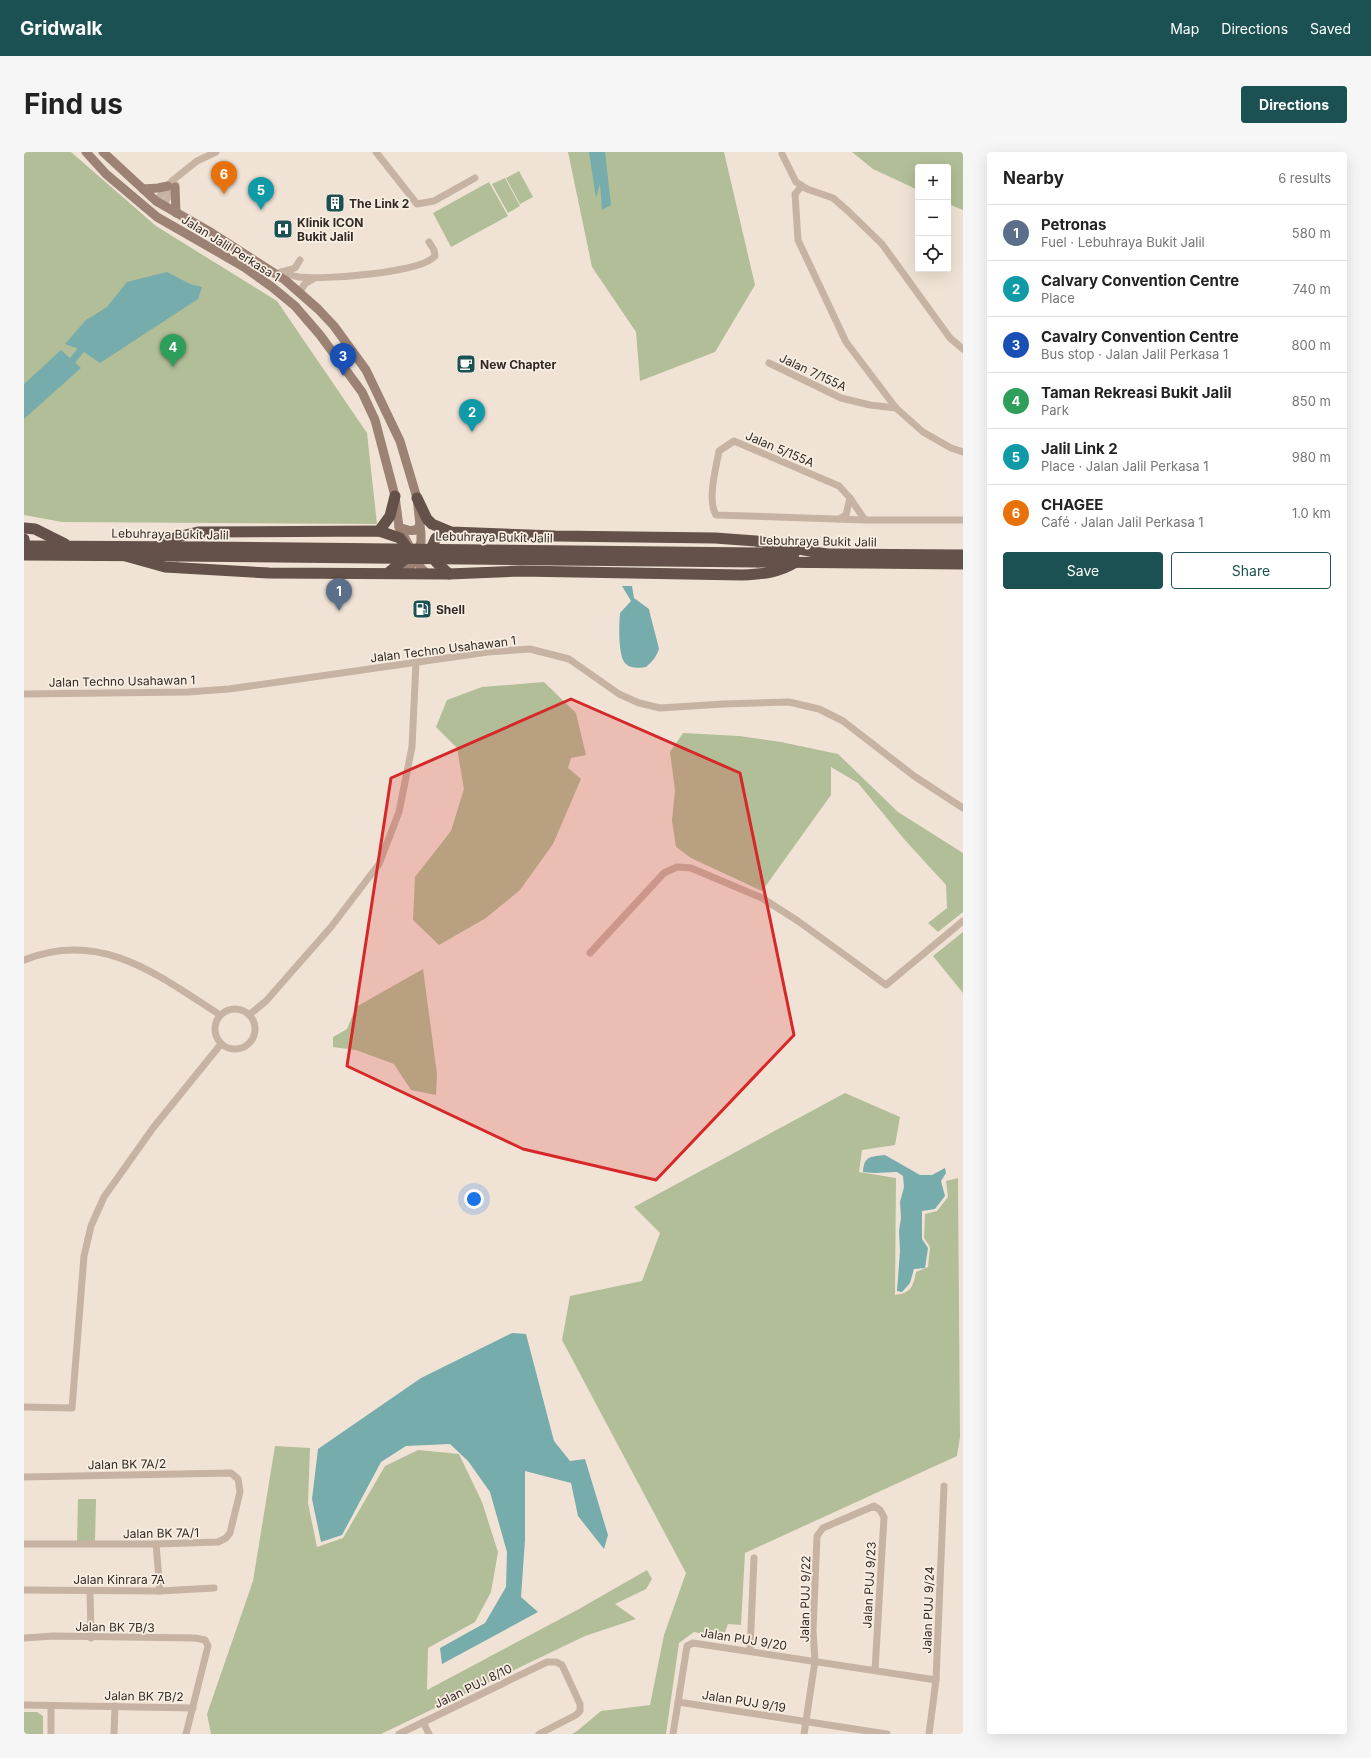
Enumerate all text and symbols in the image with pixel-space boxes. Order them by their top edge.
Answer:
text: Gridwalk [20,17,103,40]
text: Map [1170,20,1199,37]
text: Directions [1221,20,1288,37]
text: Saved [1310,20,1351,37]
button: Directions [1241,86,1347,123]
text: Find us [24,87,123,121]
pin: 6 [211,161,237,194]
map controls [915,164,951,272]
button: + [915,164,951,200]
text: Nearby [1003,168,1064,188]
text: 6 results [1278,170,1331,186]
pin: 5 [248,177,274,210]
building icon: The Link 2 [324,192,346,214]
place label: The Link 2 [349,196,409,211]
button: − [915,200,951,236]
street label: Jalan Jalil Perkasa 1 [179,212,283,284]
place label: Klinik ICON Bukit Jalil [297,215,363,244]
text: Petronas [1041,215,1106,234]
hospital icon: Klinik ICON Bukit Jalil [272,218,294,240]
text: 1 [1013,225,1019,241]
text: 580 m [1292,225,1331,241]
text: Fuel · Lebuhraya Bukit Jalil [1041,234,1205,250]
button: locate [915,236,951,272]
text: Calvary Convention Centre [1041,271,1239,290]
text: 2 [1012,281,1020,297]
text: 740 m [1293,281,1331,297]
text: Place [1041,290,1075,306]
text: Cavalry Convention Centre [1041,327,1239,346]
pin: 4 [160,334,186,367]
text: 3 [1012,337,1020,353]
text: 800 m [1292,337,1331,353]
pin: 3 [330,343,356,376]
text: Bus stop · Jalan Jalil Perkasa 1 [1041,346,1228,362]
street label: Jalan 7/155A [777,350,849,394]
cafe icon: New Chapter [455,353,477,375]
place label: New Chapter [480,357,556,372]
text: Taman Rekreasi Bukit Jalil [1041,383,1232,402]
text: 4 [1012,393,1020,409]
text: 850 m [1292,393,1331,409]
pin: 2 [459,399,485,432]
text: Park [1041,402,1069,418]
street label: Jalan 5/155A [743,428,817,470]
text: Jalil Link 2 [1041,439,1118,458]
text: 5 [1012,449,1020,465]
text: 980 m [1292,449,1331,465]
text: Place · Jalan Jalil Perkasa 1 [1041,458,1209,474]
text: CHAGEE [1041,495,1103,514]
text: 6 [1012,505,1020,521]
text: 1.0 km [1292,505,1331,521]
text: Café · Jalan Jalil Perkasa 1 [1041,514,1204,530]
street label: Lebuhraya Bukit Jalil [111,525,229,543]
street label: Lebuhraya Bukit Jalil [435,528,553,546]
street label: Lebuhraya Bukit Jalil [759,532,877,550]
button: Save [1003,552,1163,589]
button: Share [1171,552,1331,589]
pin: 1 [326,578,352,611]
fuel station icon: Shell [411,598,433,620]
place label: Shell [436,602,465,617]
street label: Jalan Techno Usahawan 1 [369,633,517,665]
street label: Jalan Techno Usahawan 1 [48,672,196,690]
your location [464,1189,484,1209]
street label: Jalan BK 7A/2 [88,1456,166,1472]
street label: Jalan BK 7A/1 [123,1525,199,1541]
street label: Jalan PUJ 9/23 [859,1541,879,1629]
street label: Jalan PUJ 9/22 [797,1555,813,1643]
street label: Jalan PUJ 9/24 [919,1566,937,1654]
street label: Jalan Kinrara 7A [73,1572,165,1587]
street label: Jalan BK 7B/3 [75,1619,155,1635]
street label: Jalan PUJ 9/20 [700,1625,788,1653]
street label: Jalan PUJ 8/10 [432,1661,514,1711]
street label: Jalan PUJ 9/19 [701,1687,787,1715]
street label: Jalan BK 7B/2 [104,1688,184,1704]

